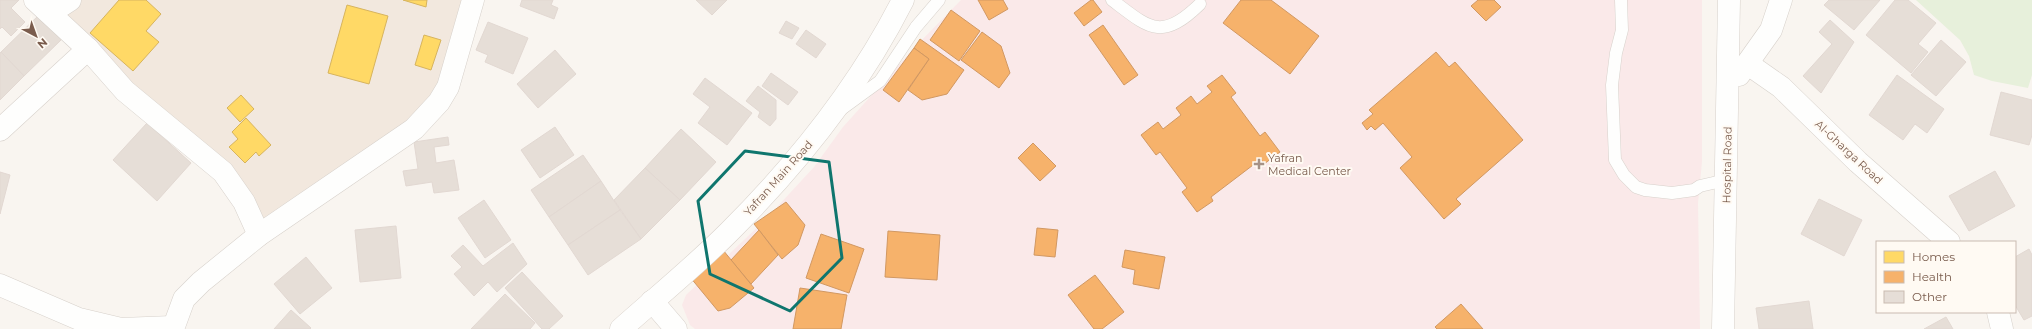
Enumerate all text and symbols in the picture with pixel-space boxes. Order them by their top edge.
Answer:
north arrow [16,16,56,56]
text: N [35,35,51,52]
street label: Al-Gharga Road [1812,117,1886,187]
street label: Hospital Road [1719,126,1735,204]
street label: Yafran Main Road [741,138,815,218]
place label: Yafran Medical Center [1268,151,1351,178]
marker: Yafran Medical Center [1253,158,1265,170]
legend [1876,241,2016,313]
text: Homes [1912,249,1955,264]
text: Health [1912,269,1952,284]
text: Other [1912,289,1947,304]

